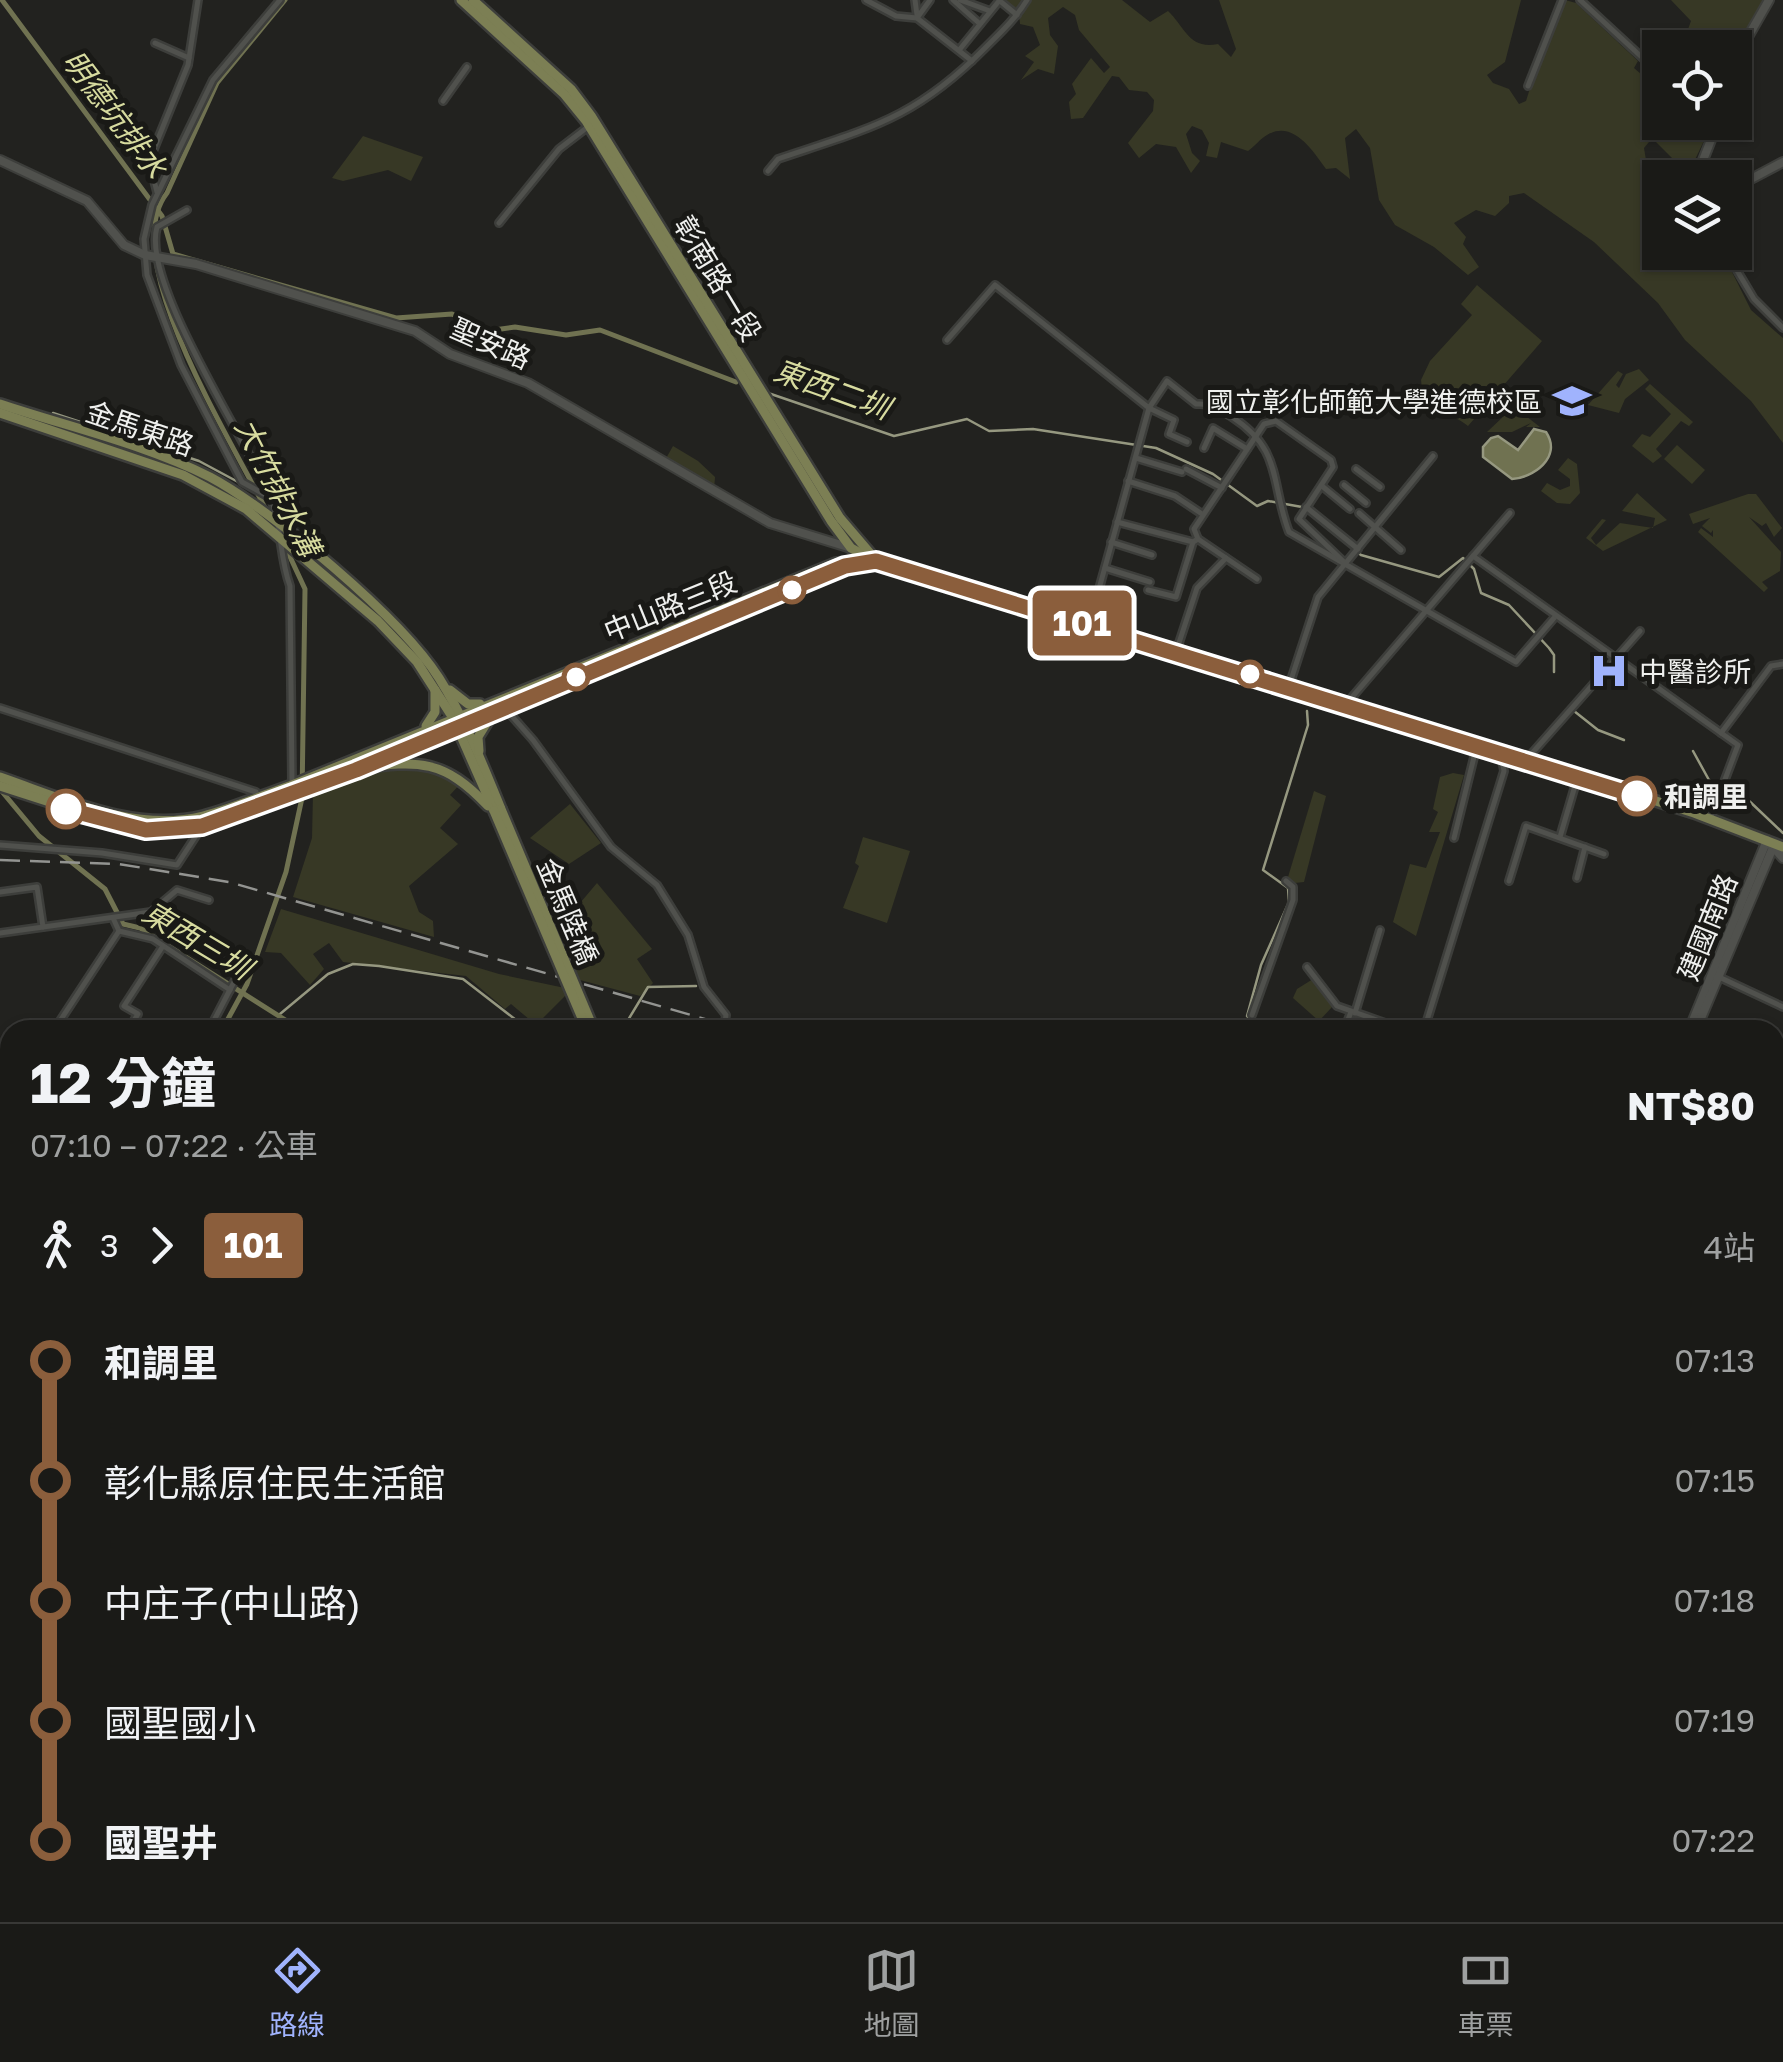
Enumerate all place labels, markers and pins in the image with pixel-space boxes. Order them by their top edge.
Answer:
school or university icon: 國立彰化師範大學進德校區 [1551,380,1593,422]
place label: 國立彰化師範大學進德校區 [1206,385,1542,418]
unlabelled marker [779,577,805,603]
hospital icon: 中醫診所 [1588,650,1630,692]
place label: 中醫診所 [1639,655,1751,688]
unlabelled marker [1237,661,1263,687]
unlabelled marker [563,664,589,690]
marker: 和調里 [1618,777,1656,815]
place label: 和調里 [1664,780,1748,813]
unlabelled marker [47,790,85,828]

